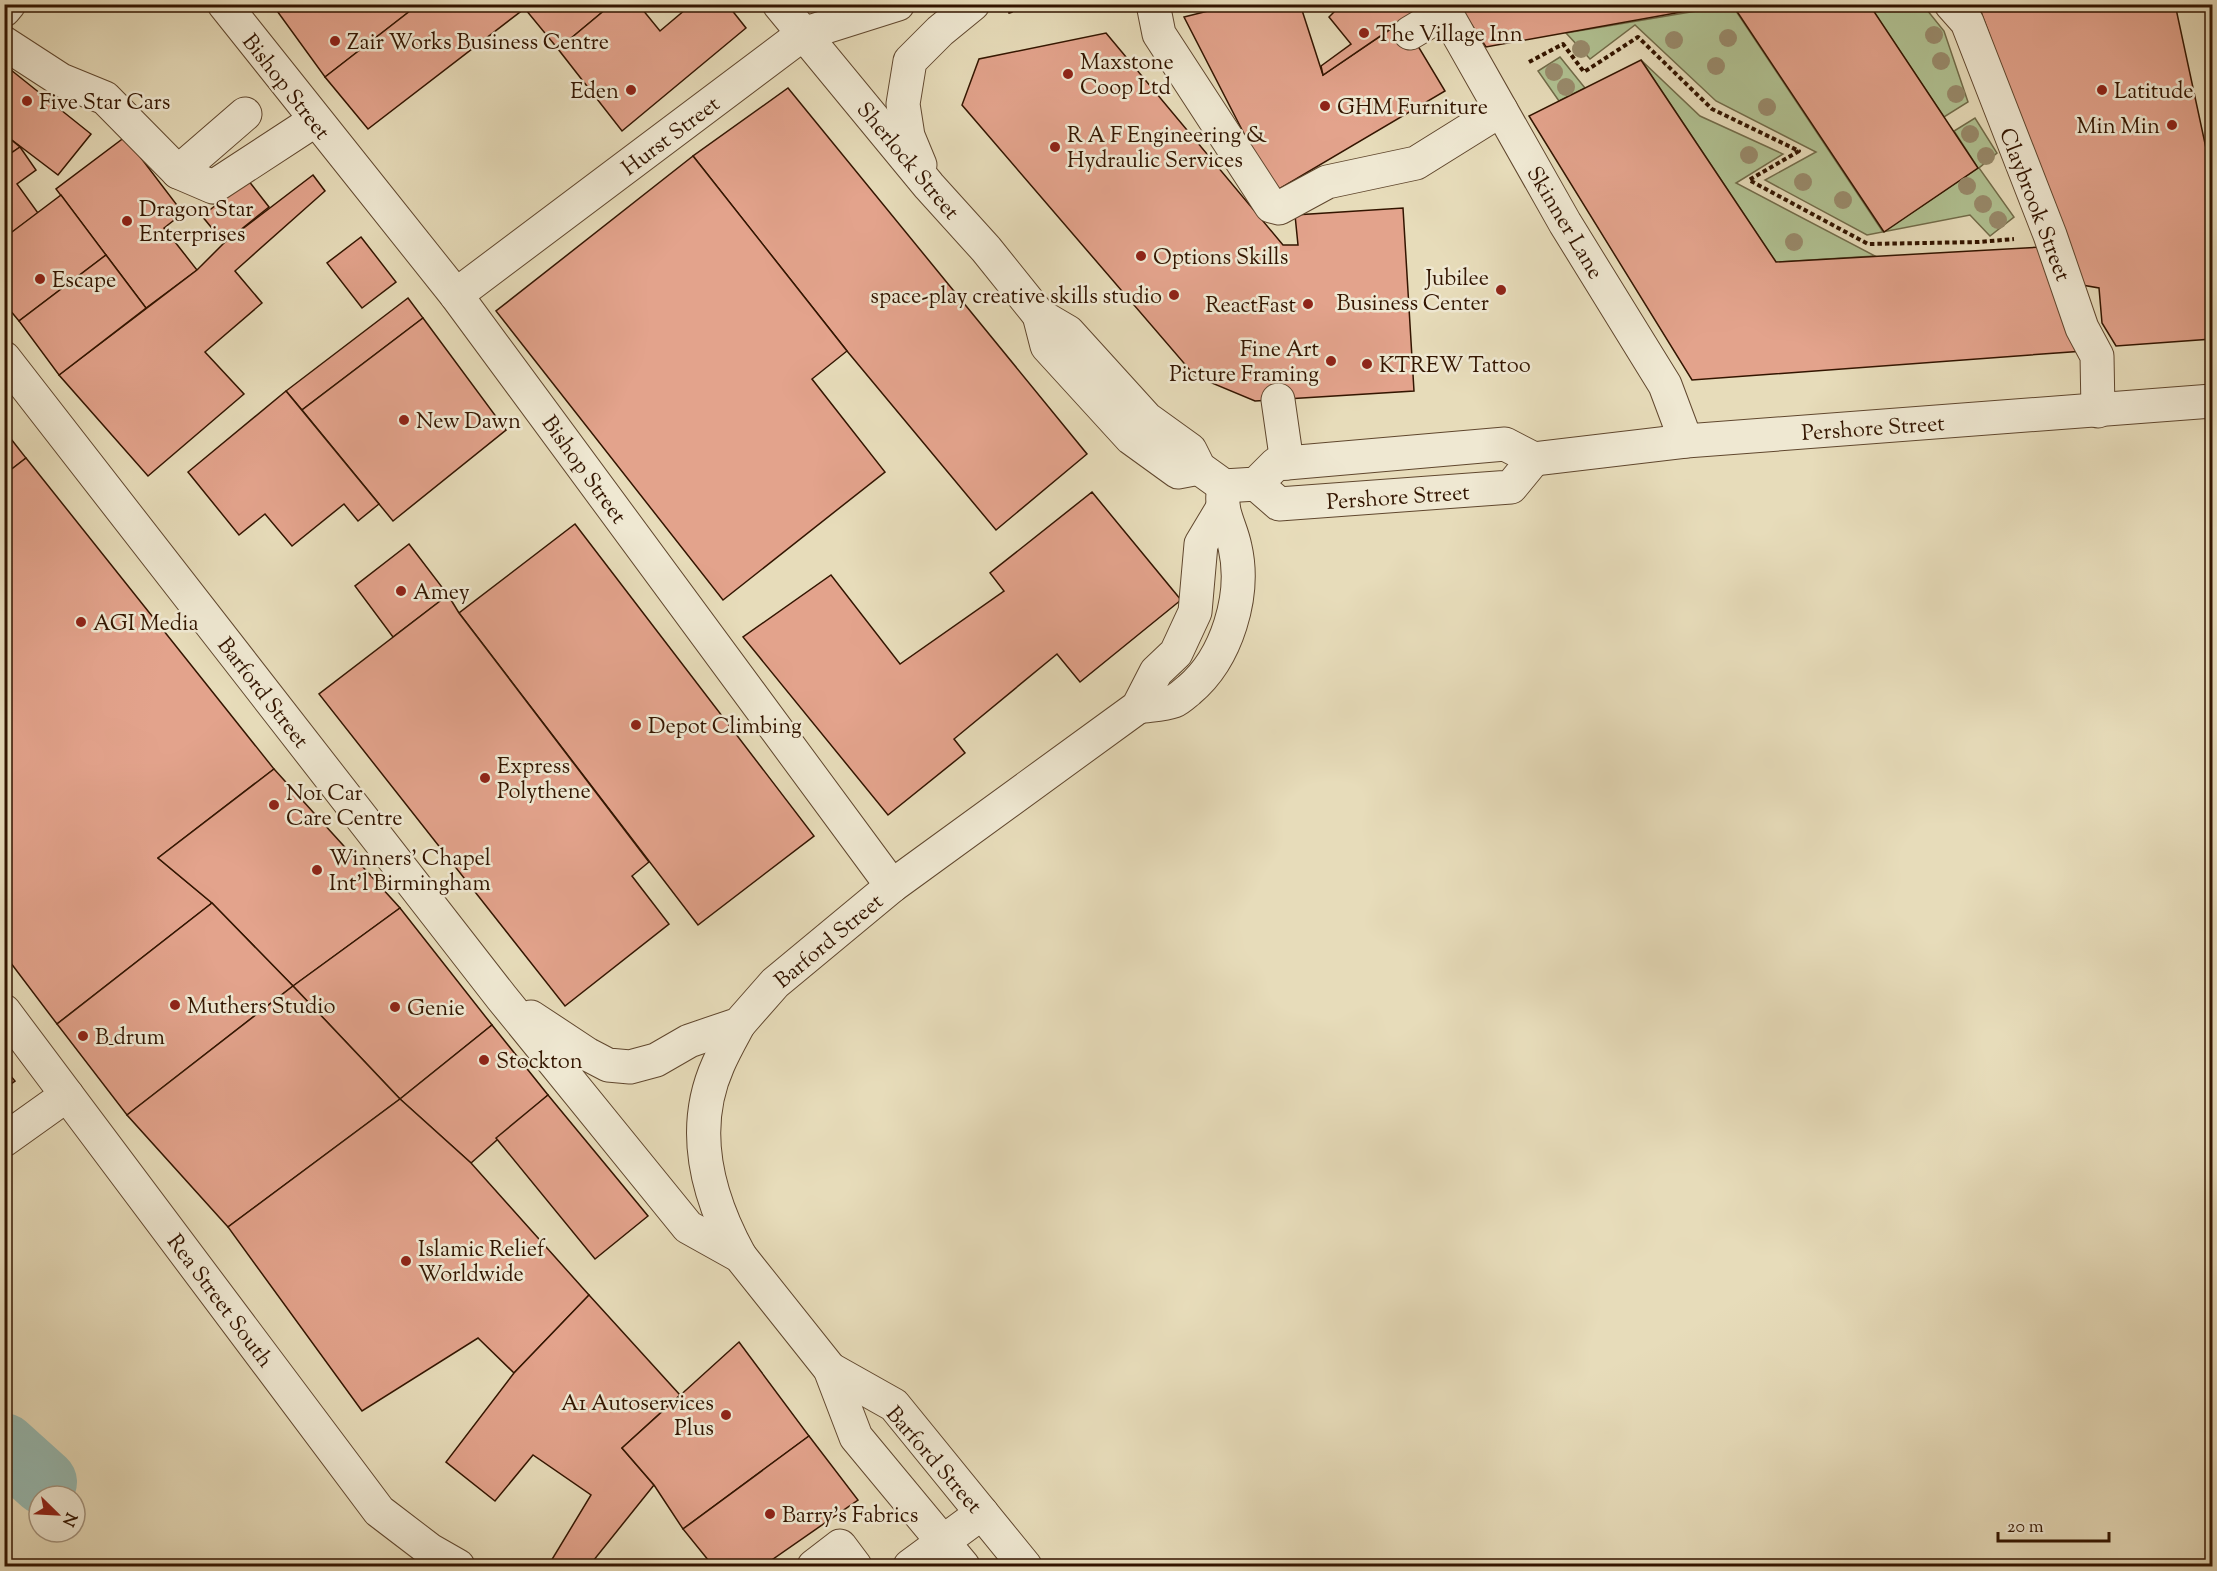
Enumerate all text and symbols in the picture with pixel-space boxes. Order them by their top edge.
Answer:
place label: The Village Inn [1376,20,1523,52]
marker: The Village Inn [1357,26,1371,40]
street label: Bishop Street [233,28,337,148]
place label: Zair Works Business Centre [347,28,609,60]
marker: Zair Works Business Centre [328,34,342,48]
place label: Maxstone Coop Ltd [1080,48,1174,105]
marker: Maxstone Coop Ltd [1061,67,1075,81]
place label: Eden [570,77,619,109]
place label: Latitude [2114,77,2194,109]
marker: Eden [624,83,638,97]
marker: Latitude [2095,83,2109,97]
place label: Five Star Cars [39,88,170,120]
street label: Hurst Street [616,89,728,185]
place label: GHM Furniture [1337,93,1488,125]
marker: Five Star Cars [20,94,34,108]
street label: Sherlock Street [848,96,966,228]
marker: GHM Furniture [1318,99,1332,113]
place label: Min Min [2076,112,2160,144]
marker: Min Min [2165,118,2179,132]
place label: R A F Engineering & Hydraulic Services [1067,121,1267,178]
street label: Claybrook Street [1989,124,2077,287]
marker: R A F Engineering & Hydraulic Services [1048,140,1062,154]
street label: Skinner Lane [1517,161,1610,286]
place label: Dragon Star Enterprises [139,195,254,252]
marker: Dragon Star Enterprises [120,214,134,228]
place label: Options Skills [1153,243,1288,275]
marker: Options Skills [1134,249,1148,263]
place label: Jubilee Business Center [1336,264,1489,321]
place label: Escape [52,266,116,298]
marker: Escape [33,272,47,286]
place label: space-play creative skills studio [870,282,1162,314]
marker: Jubilee Business Center [1494,283,1508,297]
marker: space-play creative skills studio [1167,288,1181,302]
place label: ReactFast [1205,291,1296,323]
marker: ReactFast [1301,297,1315,311]
place label: Fine Art Picture Framing [1169,335,1319,392]
place label: KTREW Tattoo [1379,351,1531,383]
marker: Fine Art Picture Framing [1324,354,1338,368]
marker: KTREW Tattoo [1360,357,1374,371]
place label: New Dawn [416,407,521,439]
street label: Pershore Street [1801,409,1946,451]
street label: Bishop Street [532,410,633,532]
marker: New Dawn [397,413,411,427]
street label: Pershore Street [1326,478,1471,520]
place label: Amey [413,578,470,610]
marker: Amey [394,584,408,598]
place label: AGI Media [93,609,199,641]
marker: AGI Media [74,615,88,629]
street label: Barford Street [208,631,316,757]
place label: Depot Climbing [648,712,802,744]
marker: Depot Climbing [629,718,643,732]
place label: Express Polythene [497,752,591,809]
marker: Express Polythene [478,771,492,785]
place label: No1 Car Care Centre [286,779,403,836]
marker: No1 Car Care Centre [267,798,281,812]
place label: Winners' Chapel Int'l Birmingham [329,844,491,901]
marker: Winners' Chapel Int'l Birmingham [310,863,324,877]
street label: Barford Street [769,887,892,997]
place label: Muthers Studio [187,992,336,1024]
place label: Genie [407,994,465,1026]
marker: Muthers Studio [168,998,182,1012]
marker: Genie [388,1000,402,1014]
place label: B_drum [95,1023,165,1055]
marker: B_drum [76,1029,90,1043]
place label: Stockton [496,1047,583,1079]
marker: Stockton [477,1053,491,1067]
street label: Rea Street South [158,1228,280,1375]
place label: Islamic Relief Worldwide [418,1235,546,1292]
marker: Islamic Relief Worldwide [399,1254,413,1268]
place label: A1 Autoservices Plus [561,1389,714,1446]
street label: Barford Street [877,1400,989,1522]
marker: A1 Autoservices Plus [719,1408,733,1422]
north arrow [27,1484,87,1544]
place label: Barry's Fabrics [782,1501,918,1533]
scale bar [1998,1505,2109,1543]
marker: Barry's Fabrics [763,1507,777,1521]
text: N [55,1509,82,1530]
text: 20 m [2007,1515,2044,1541]

